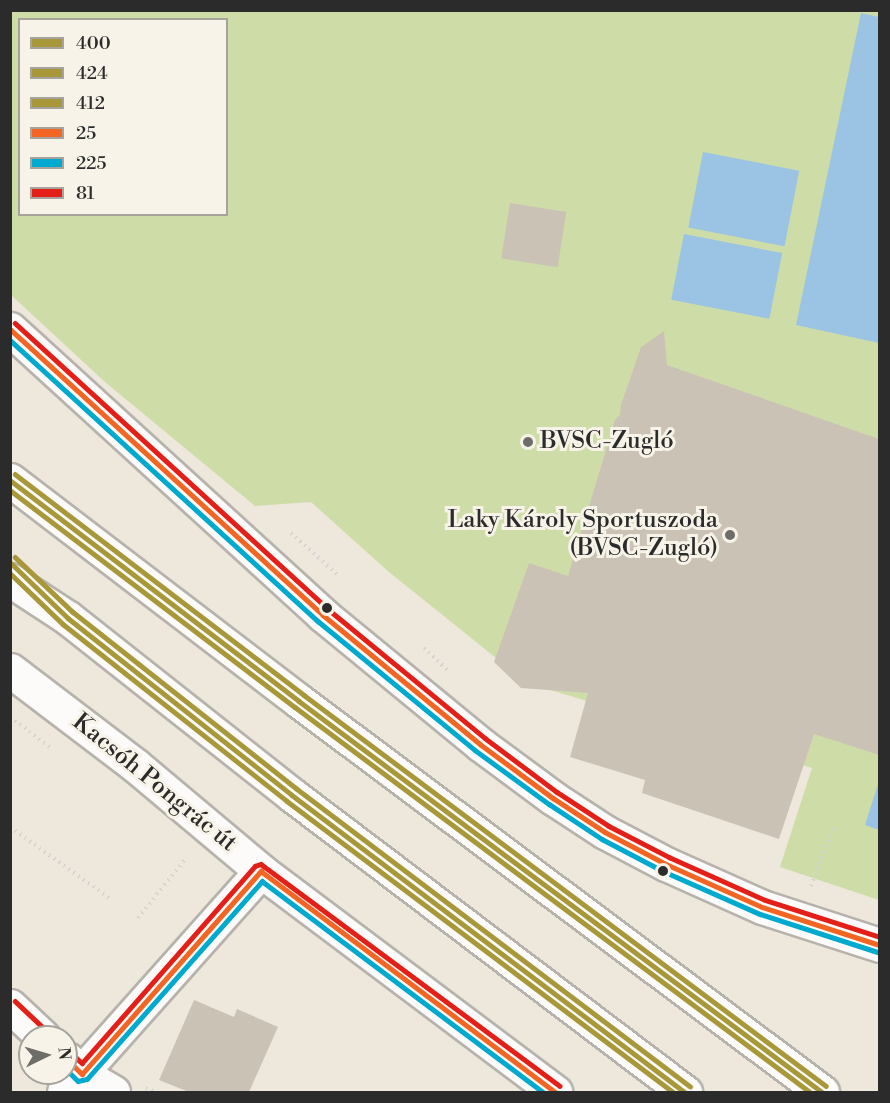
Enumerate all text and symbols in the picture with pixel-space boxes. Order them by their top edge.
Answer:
legend [18,18,228,216]
text: 400 [76,32,111,55]
text: 424 [76,62,108,85]
text: 412 [76,92,105,115]
text: 25 [76,122,96,145]
text: 225 [76,152,106,175]
text: 81 [76,182,94,205]
place label: BVSC-Zugló [540,428,674,456]
marker: BVSC-Zugló [521,435,535,449]
place label: Laky Károly Sportuszoda (BVSC-Zugló) [447,507,718,563]
marker: Laky Károly Sportuszoda (BVSC-Zugló) [723,528,737,542]
unlabelled marker [321,602,333,614]
street label: Kacsóh Pongrác út [66,708,242,858]
unlabelled marker [657,865,669,877]
north arrow [18,1025,78,1085]
text: N [53,1046,74,1061]

